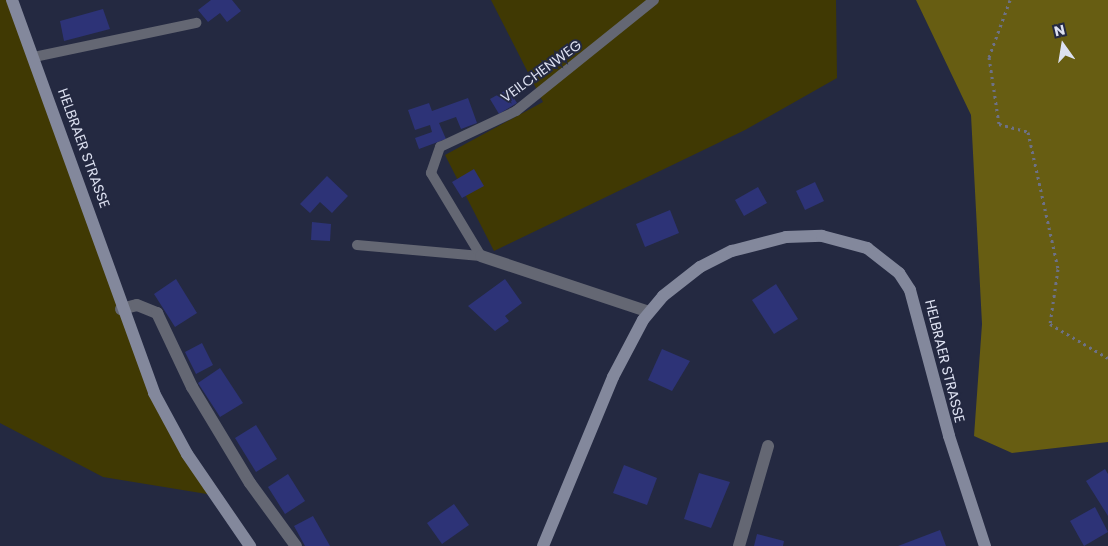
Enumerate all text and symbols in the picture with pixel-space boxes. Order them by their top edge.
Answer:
text: N [1052,19,1067,41]
north arrow [1038,20,1088,70]
street label: VEILCHENWEG [497,36,585,106]
street label: HELBRAER STRASSE [55,86,113,210]
street label: HELBRAER STRASSE [922,298,968,424]

